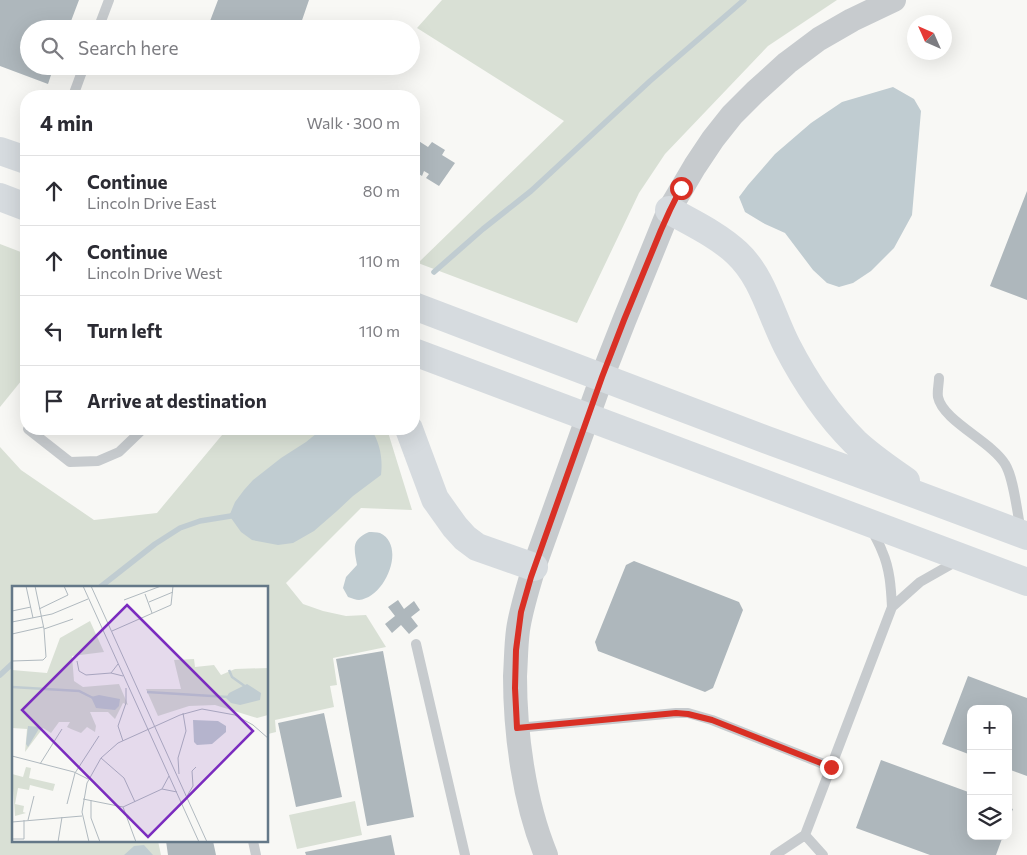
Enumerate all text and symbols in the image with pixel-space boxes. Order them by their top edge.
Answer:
north arrow [907,15,952,60]
search box [20,20,420,75]
icon: search [38,34,66,62]
text: Search here [78,36,178,59]
text: 4 min [40,110,93,135]
text: Walk · 300 m [306,113,400,132]
text: Continue [87,170,167,193]
icon: ahead [40,177,68,205]
route start [670,177,693,200]
text: 80 m [363,181,400,200]
text: Lincoln Drive East [87,193,217,212]
text: Continue [87,240,167,263]
icon: ahead [40,247,68,275]
text: 110 m [359,251,400,270]
text: Lincoln Drive West [87,263,222,282]
icon: left [40,317,68,345]
text: Turn left [87,319,162,342]
text: 110 m [359,321,400,340]
icon: arrive [40,387,68,415]
text: Arrive at destination [87,389,267,412]
inset map [12,586,269,842]
map controls [967,705,1012,840]
button: + [967,705,1012,750]
button: − [967,750,1012,795]
route end [820,756,843,779]
button: layers [967,795,1012,840]

